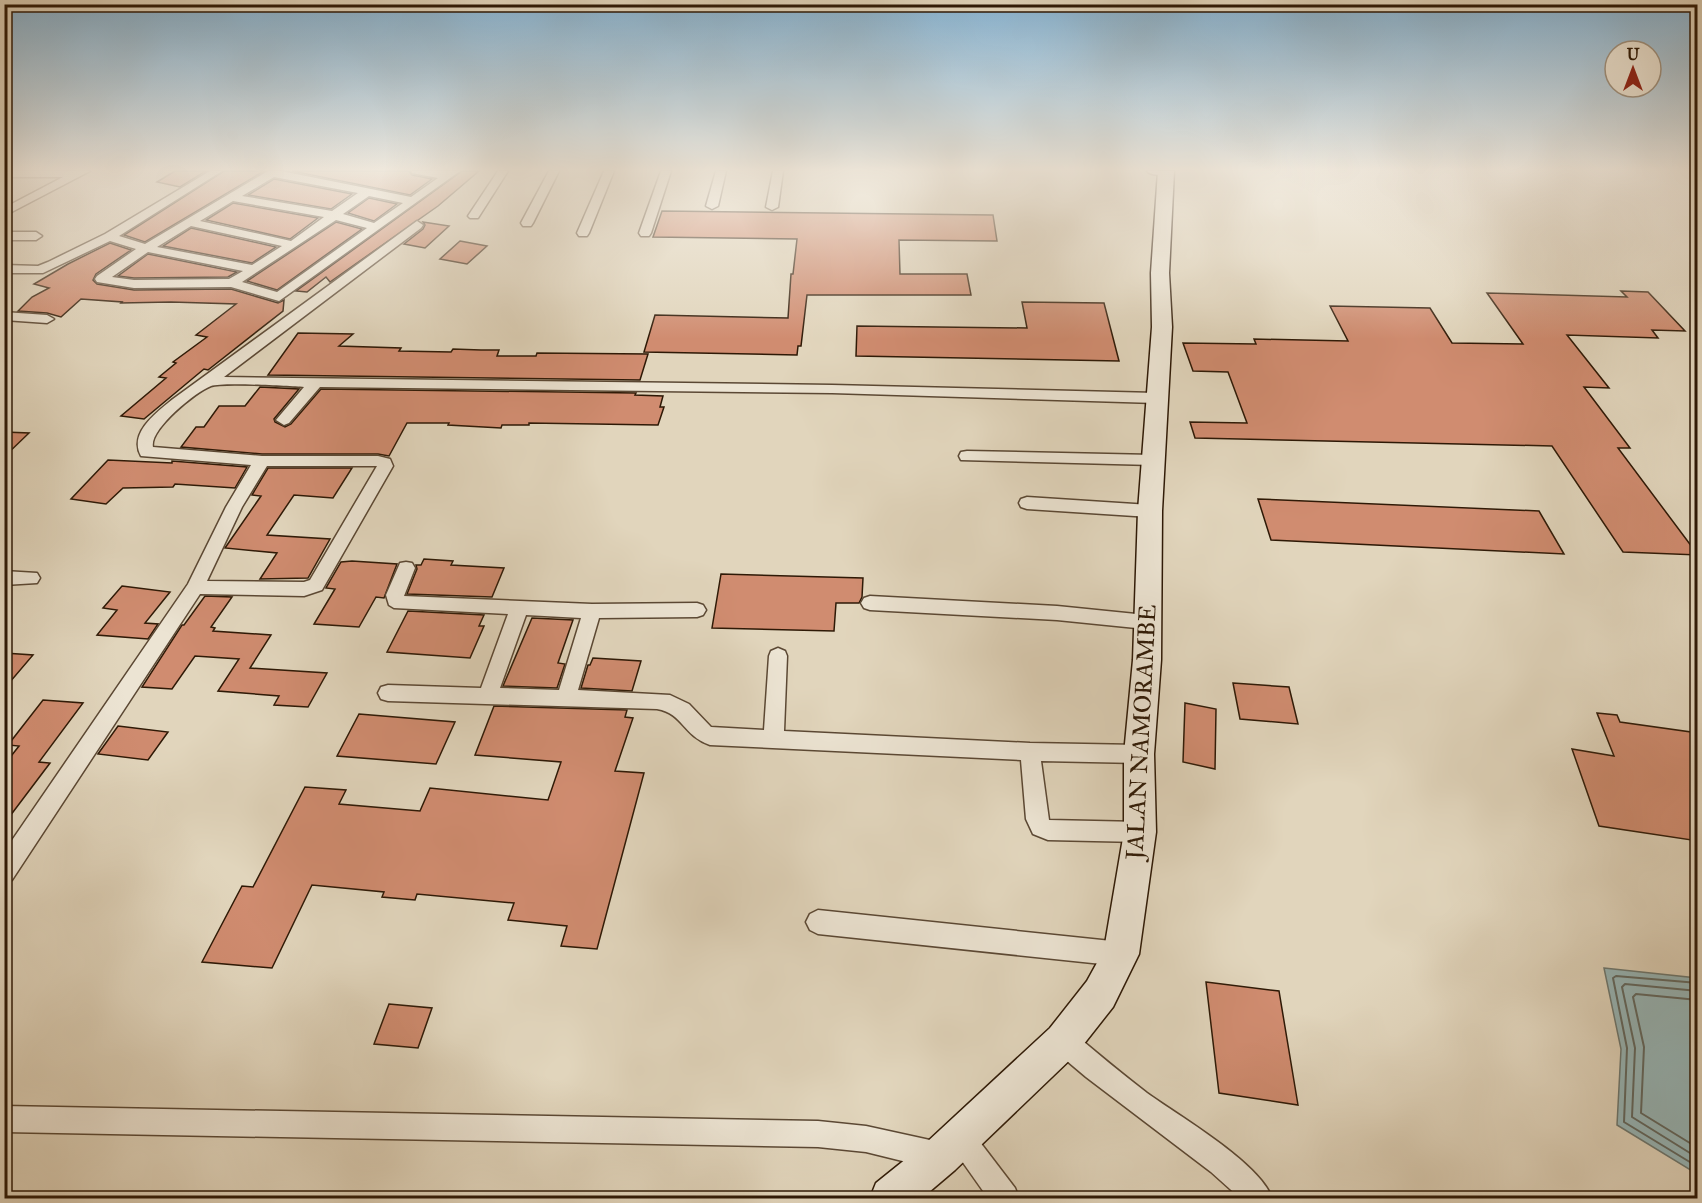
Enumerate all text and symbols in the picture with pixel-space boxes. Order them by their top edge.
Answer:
north arrow [1603,39,1663,99]
text: U [1627,45,1640,64]
street label: JALAN NAMORAMBE [1119,604,1163,863]

